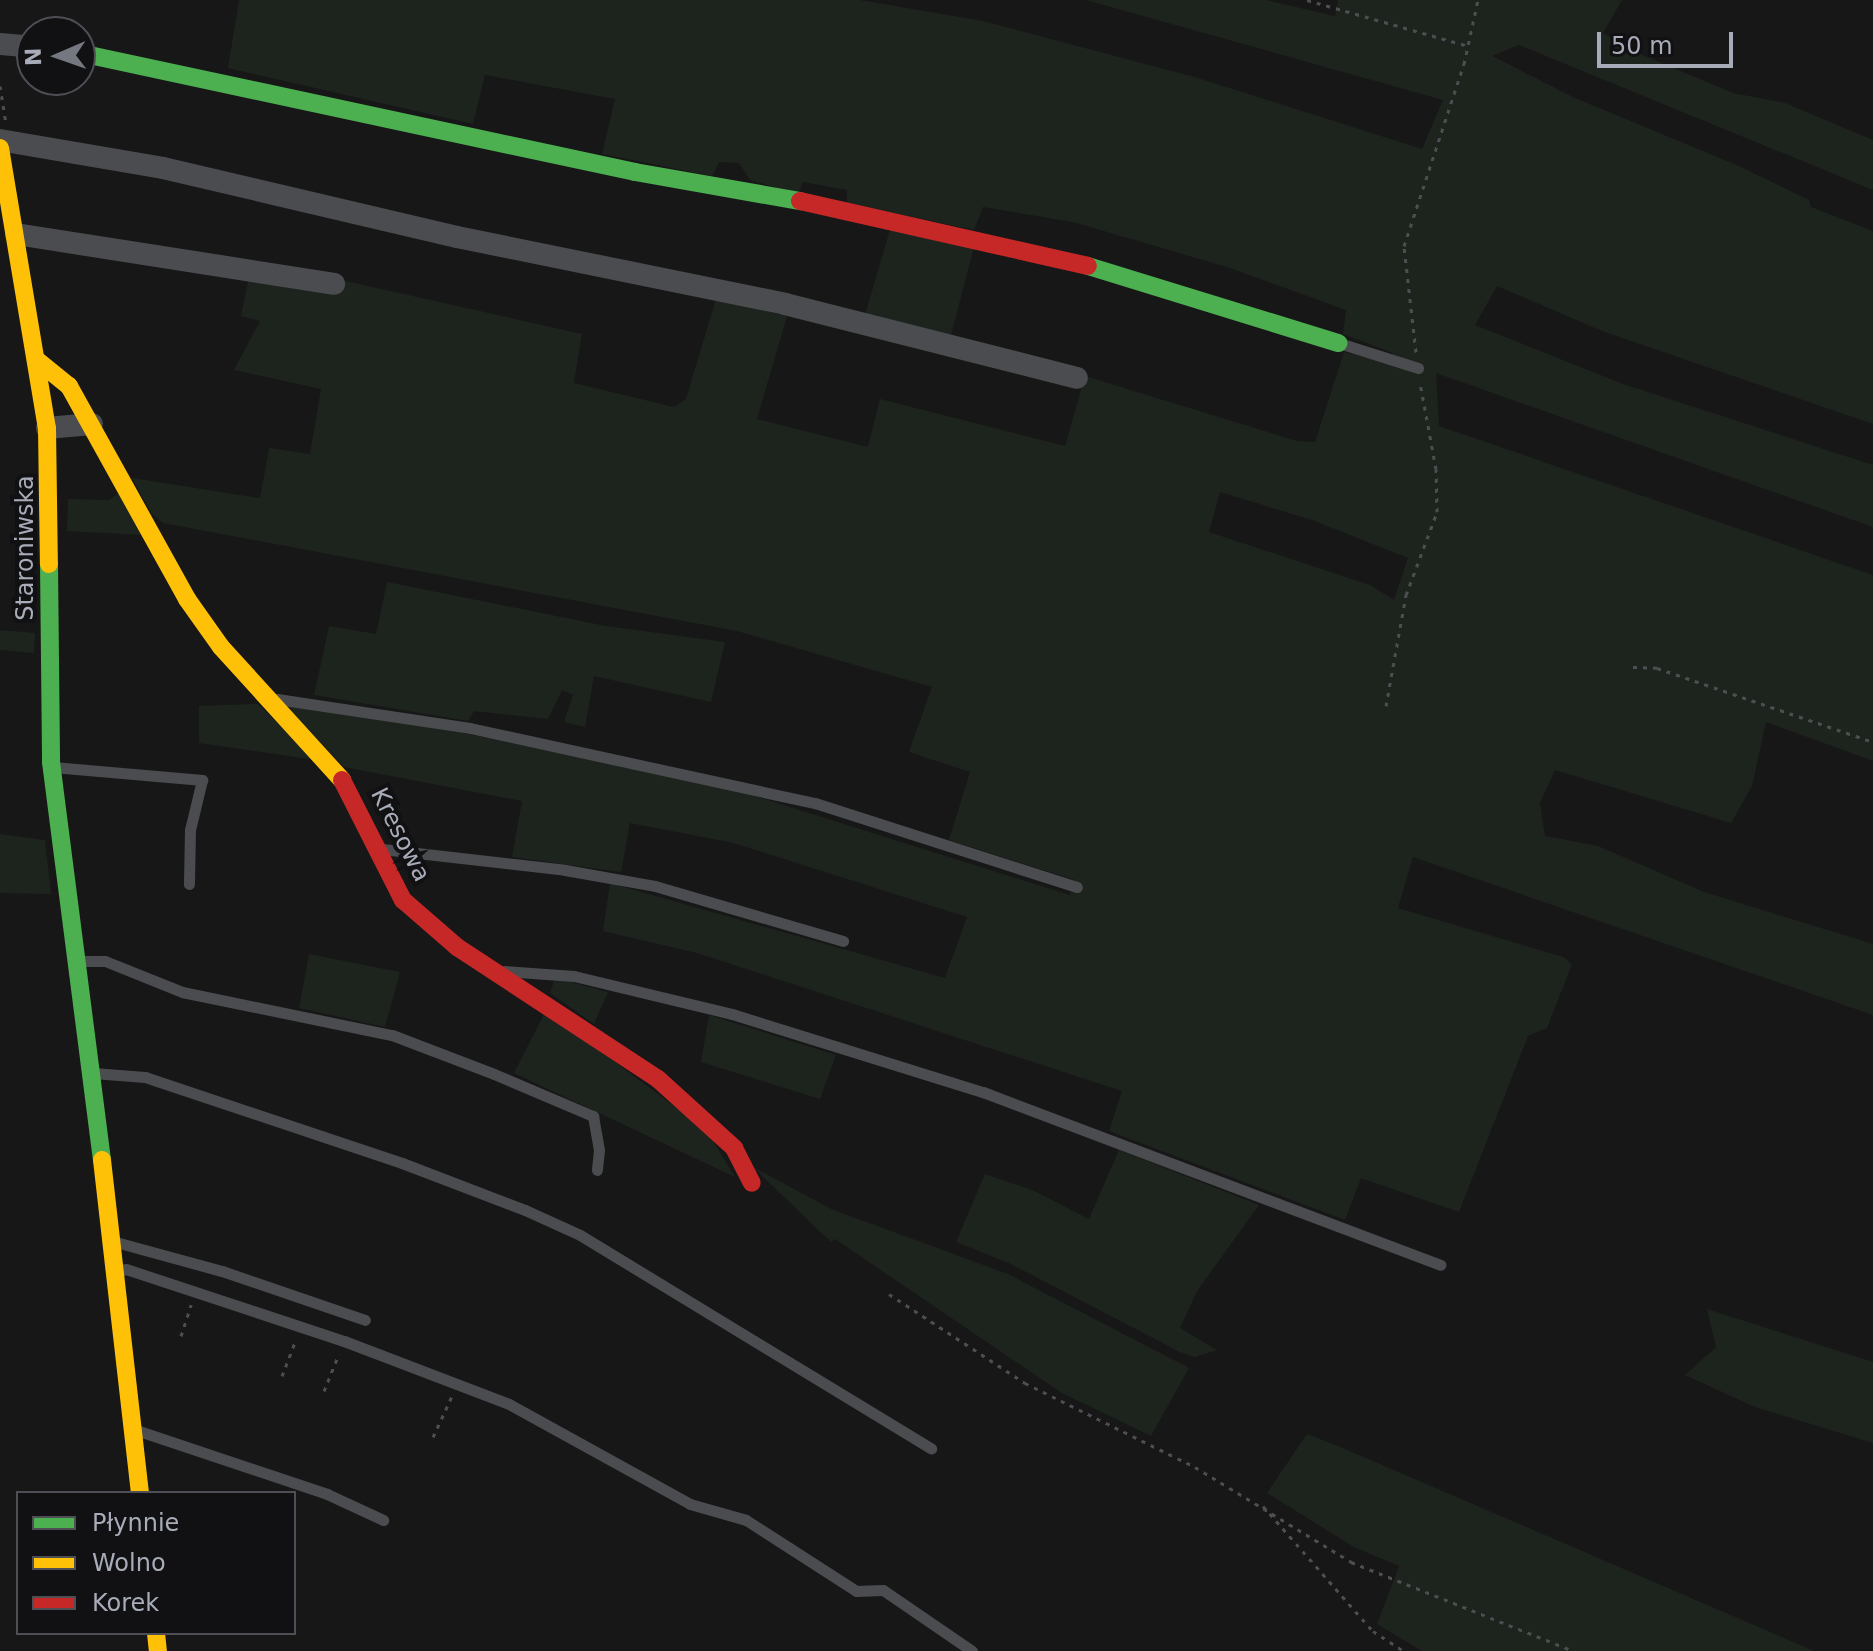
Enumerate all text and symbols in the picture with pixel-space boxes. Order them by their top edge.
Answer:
north arrow [16,16,96,96]
scale bar [1601,16,1737,66]
text: 50 m [1611,32,1673,60]
text: N [21,47,46,66]
street label: Staroniwska [12,475,40,621]
street label: Kresowa [364,783,436,887]
legend [16,1491,296,1635]
text: Płynnie [92,1509,179,1537]
text: Wolno [92,1549,166,1577]
text: Korek [92,1589,159,1617]

